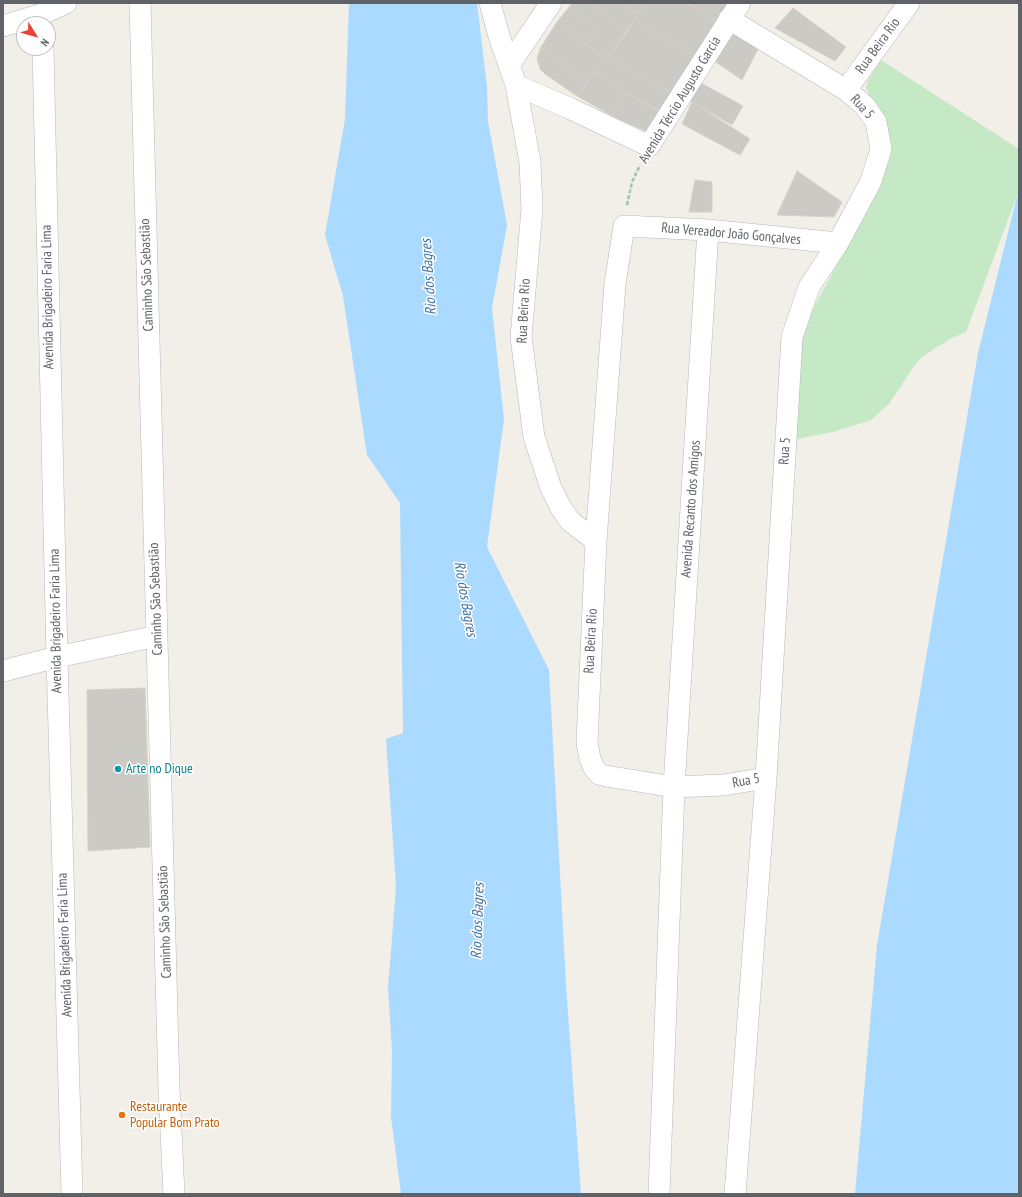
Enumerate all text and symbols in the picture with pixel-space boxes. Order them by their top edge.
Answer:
street label: Rua Beira Rio [852,15,904,77]
north arrow [16,16,56,56]
street label: Avenida Tércio Augusto Garcia [635,33,725,167]
text: N [37,36,52,49]
street label: Rua 5 [847,91,877,123]
street label: Caminho São Sebastião [137,218,157,332]
street label: Rua Vereador João Gonçalves [661,220,801,248]
street label: Avenida Brigadeiro Faria Lima [38,225,58,369]
water label: Rio dos Bagres [417,238,441,316]
street label: Rua Beira Rio [514,278,534,344]
street label: Rua 5 [776,437,794,465]
street label: Avenida Recanto dos Amigos [678,440,704,578]
street label: Caminho São Sebastião [146,542,166,656]
street label: Avenida Brigadeiro Faria Lima [46,549,66,693]
water label: Rio dos Bagres [450,560,480,638]
street label: Rua Beira Rio [581,608,601,674]
place label: Arte no Dique [126,761,193,777]
marker: Arte no Dique [113,764,123,774]
street label: Rua 5 [731,770,761,792]
street label: Caminho São Sebastião [155,865,175,979]
street label: Avenida Brigadeiro Faria Lima [54,873,76,1017]
water label: Rio dos Bagres [468,883,488,959]
place label: Restaurante Popular Bom Prato [130,1099,220,1132]
marker: Restaurante Popular Bom Prato [117,1110,127,1120]

